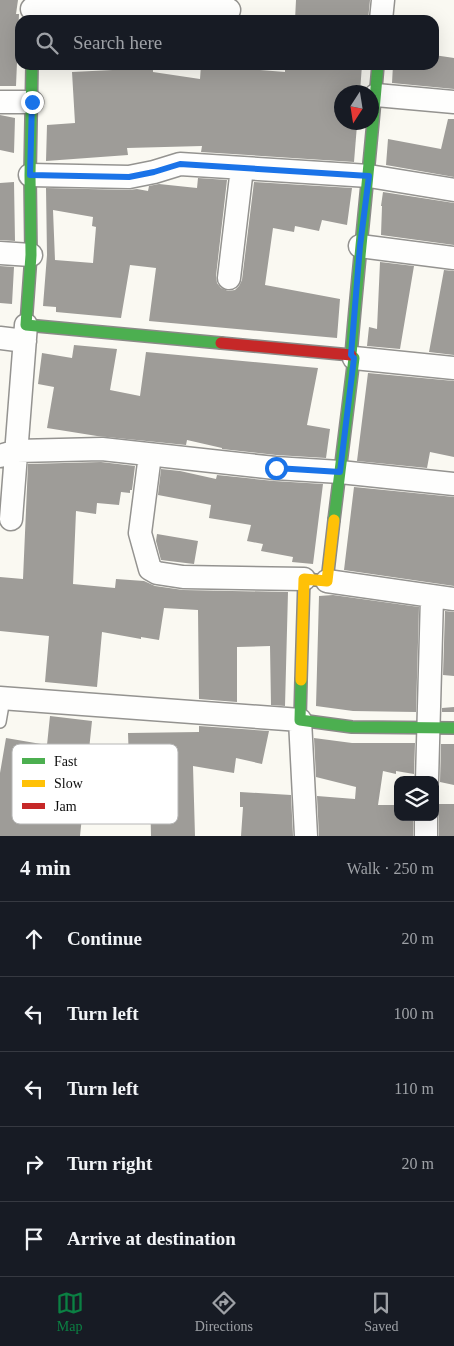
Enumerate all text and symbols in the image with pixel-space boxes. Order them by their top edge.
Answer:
search box [15,15,439,70]
icon: search [33,29,61,57]
text: Search here [73,32,162,53]
north arrow [334,85,379,130]
route end [21,91,44,114]
route start [265,457,288,480]
legend [12,744,178,824]
text: Fast [54,754,77,769]
text: Slow [54,776,84,791]
map controls [394,776,439,821]
button: layers [394,776,439,821]
text: Jam [54,799,77,814]
text: 4 min [20,856,71,880]
text: Walk · 250 m [347,860,434,877]
icon: ahead [20,925,48,953]
text: Continue [67,928,142,949]
text: 20 m [402,930,434,947]
icon: left [20,1000,48,1028]
text: Turn left [67,1003,139,1024]
text: 100 m [394,1005,434,1022]
icon: left [20,1075,48,1103]
text: Turn left [67,1078,139,1099]
text: 110 m [394,1080,434,1097]
icon: right [20,1150,48,1178]
text: Turn right [67,1153,152,1174]
text: 20 m [402,1155,434,1172]
icon: arrive [20,1225,48,1253]
text: Arrive at destination [67,1228,236,1249]
tab: Map [56,1289,84,1335]
tab: Directions [195,1289,253,1335]
tab: Saved [364,1289,398,1335]

